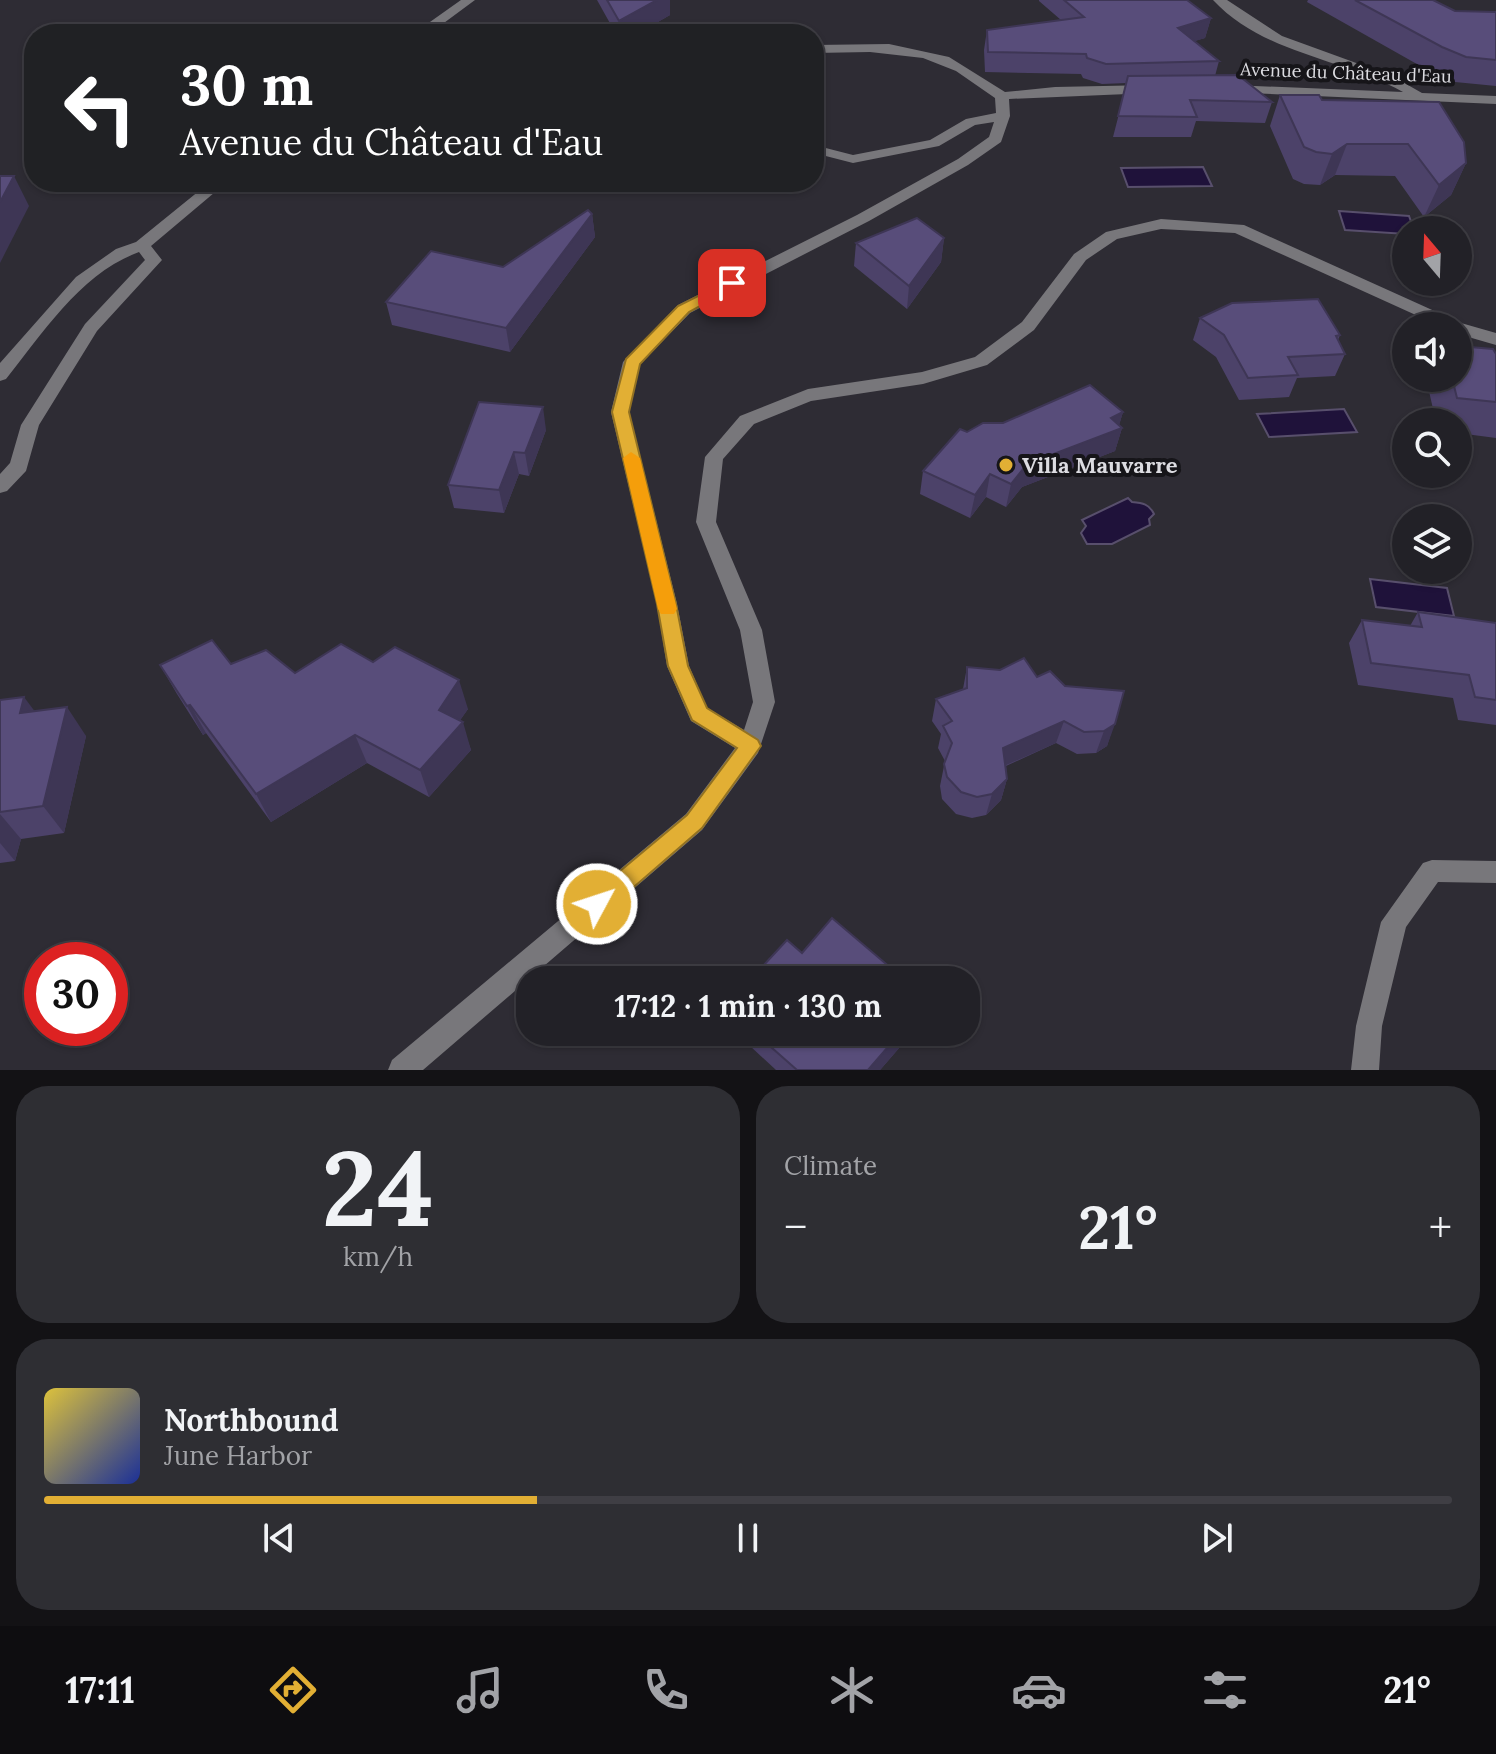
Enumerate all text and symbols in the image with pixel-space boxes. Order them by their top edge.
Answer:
text: 30 m [180,49,313,120]
icon: left [48,56,152,160]
street label: Avenue du Château d'Eau [1239,57,1452,88]
text: Avenue du Château d'Eau [180,119,603,165]
north arrow [1392,216,1472,296]
map controls [1392,216,1472,584]
pin [698,249,766,317]
icon: arrive [710,261,754,305]
button: sound [1392,312,1472,392]
button: search [1392,408,1472,488]
place label: Villa Mauvarre [1022,451,1178,479]
marker: Villa Mauvarre [997,456,1015,474]
button: layers [1392,504,1472,584]
position arrow [555,862,639,946]
speed limit sign: 30 [24,942,128,1046]
text: 17:12 · 1 min · 130 m [614,987,882,1025]
text: 24 [322,1121,434,1254]
text: Climate [784,1149,877,1182]
text: 21° [1078,1189,1158,1265]
text: − [784,1199,807,1255]
text: + [1429,1199,1452,1255]
text: km/h [343,1240,413,1273]
text: Northbound [164,1401,339,1439]
text: June Harbor [164,1439,312,1472]
icon: previous [257,1516,301,1560]
icon: pause [726,1516,770,1560]
icon: next [1195,1516,1239,1560]
icon: directions [265,1662,321,1718]
icon: music [452,1662,508,1718]
icon: phone [638,1662,694,1718]
icon: climate [824,1662,880,1718]
icon: car [1011,1662,1067,1718]
icon: filters [1197,1662,1253,1718]
text: 17:11 [65,1667,135,1713]
text: 21° [1383,1667,1431,1713]

